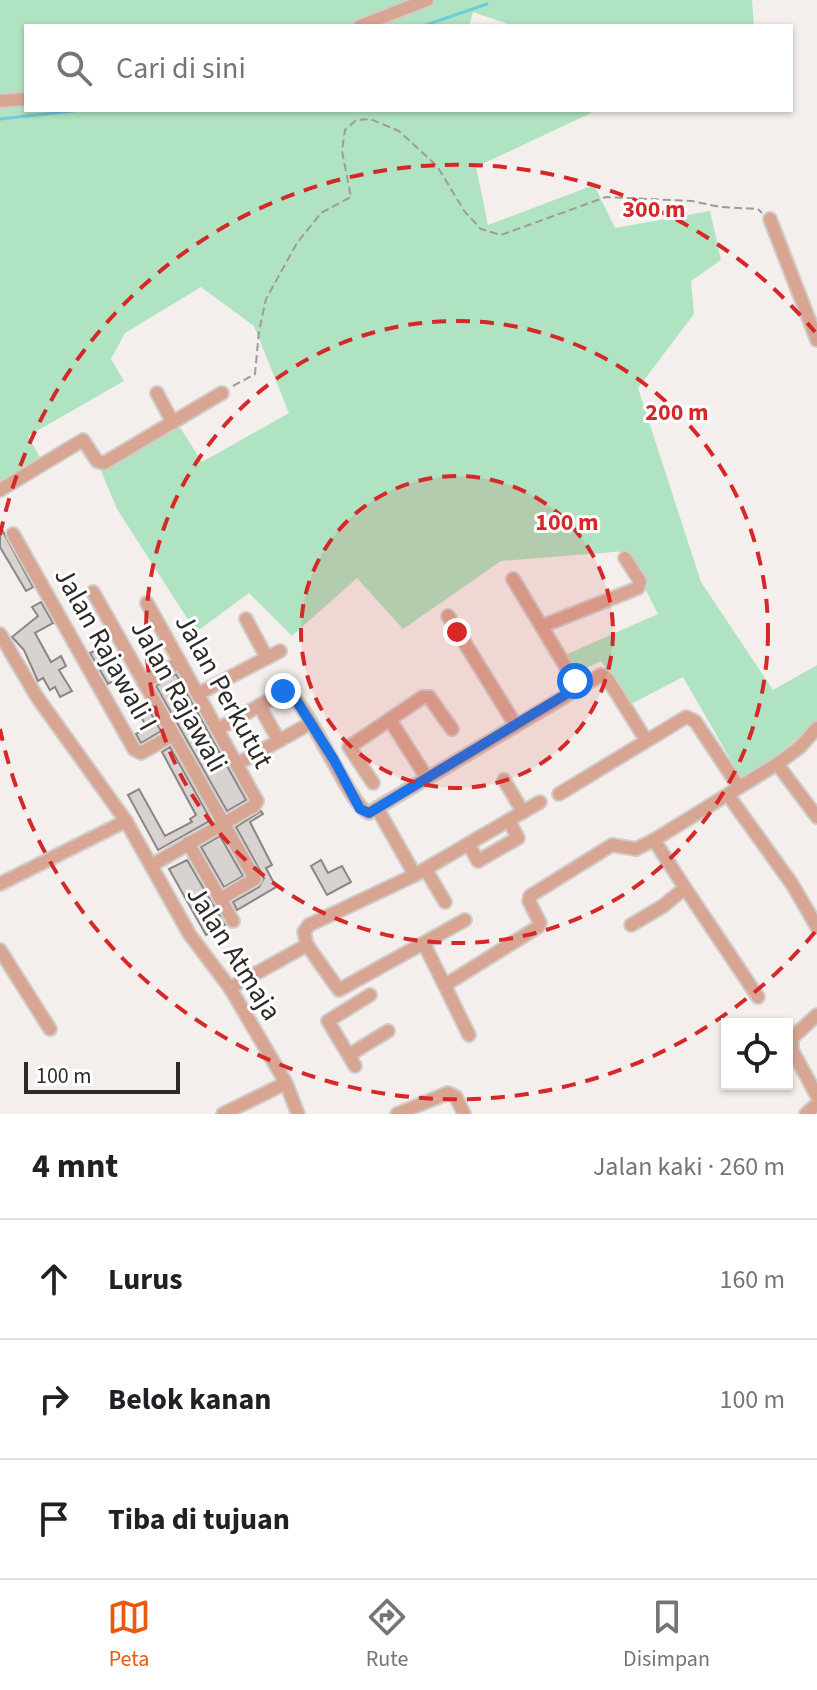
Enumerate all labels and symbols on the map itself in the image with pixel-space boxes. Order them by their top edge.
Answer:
text: 300 m [622,192,686,227]
text: 200 m [645,395,709,430]
text: 100 m [535,505,599,540]
street label: Jalan Rajawali I [44,560,168,738]
street label: Jalan Perkutut [165,606,283,776]
street label: Jalan Rajawali [121,613,237,779]
centre of rings [443,618,471,646]
route start [557,663,593,699]
route end [265,673,301,709]
street label: Jalan Atmaja [177,878,291,1028]
scale bar [24,1058,180,1094]

